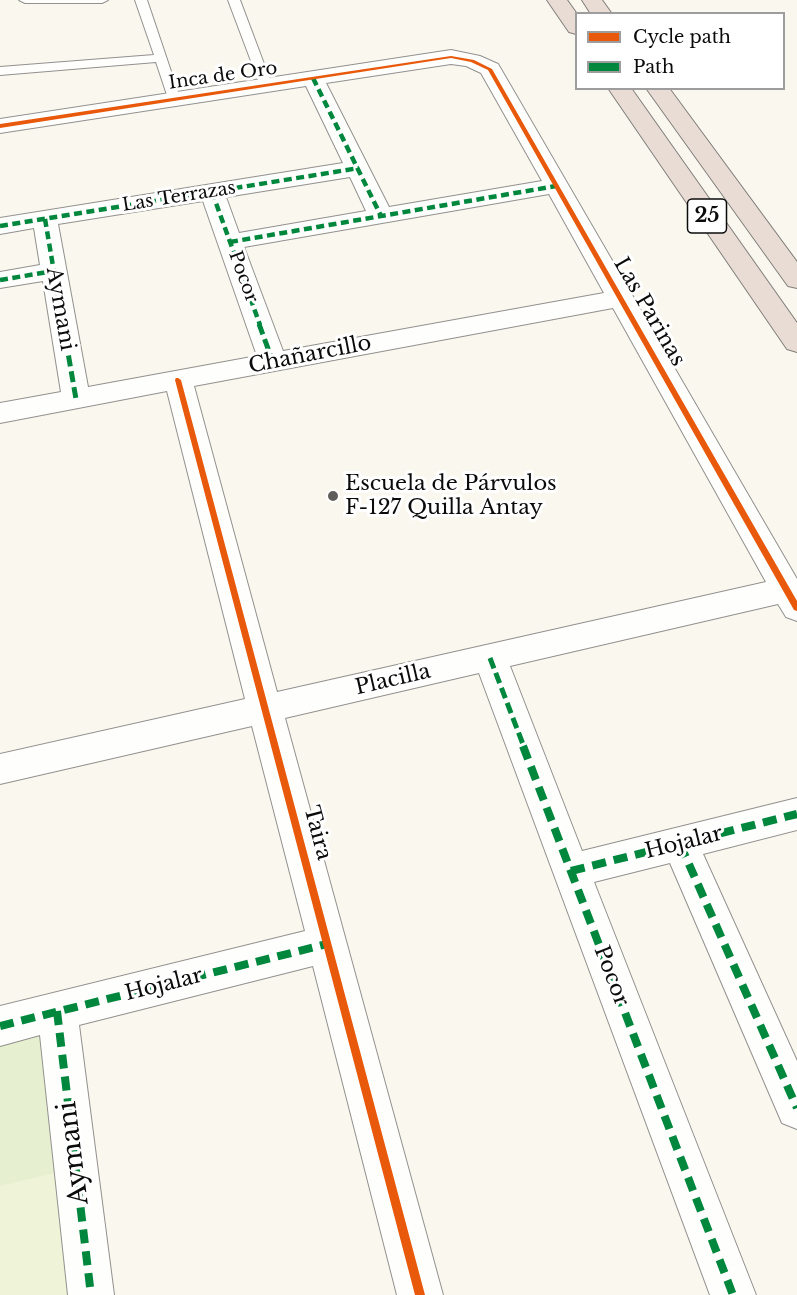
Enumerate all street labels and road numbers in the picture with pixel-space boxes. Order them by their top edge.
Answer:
street label: Inca de Oro [167,58,279,94]
street label: Las Terrazas [121,177,237,217]
road number: 25 [688,199,726,233]
street label: Pocor [224,248,262,306]
street label: Las Parinas [608,253,690,371]
street label: Aymani [40,265,80,353]
street label: Chañarcillo [246,331,374,379]
street label: Placilla [353,659,433,701]
street label: Taira [298,803,336,863]
street label: Hojalar [643,821,725,865]
street label: Pocor [588,942,634,1010]
street label: Hojalar [123,963,205,1007]
street label: Aymani [52,1099,96,1207]

